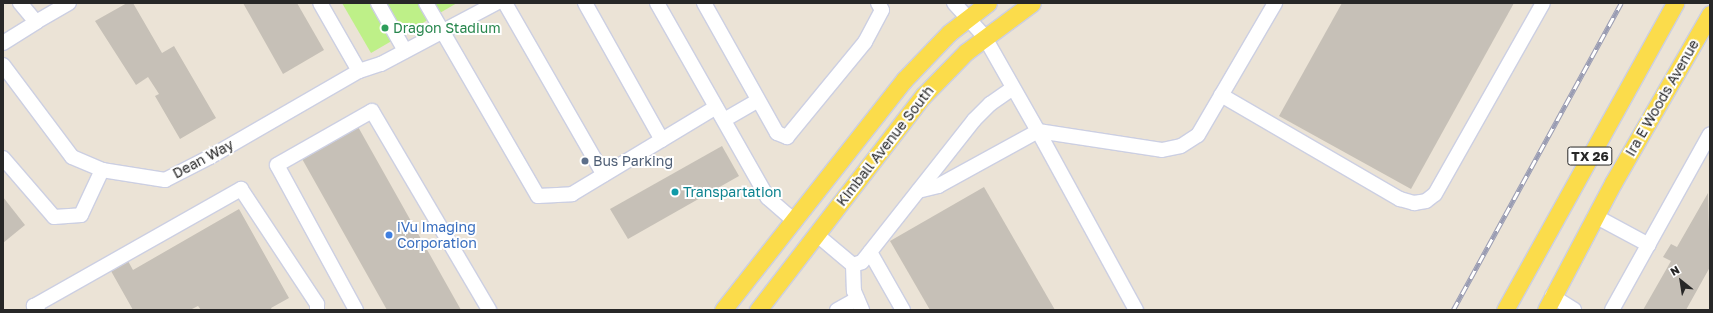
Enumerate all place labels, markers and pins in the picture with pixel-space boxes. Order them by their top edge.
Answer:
place label: Dragon Stadium [393,20,501,36]
marker: Dragon Stadium [380,23,390,33]
place label: Bus Parking [593,153,673,169]
marker: Bus Parking [580,156,590,166]
place label: Transpartation [683,184,782,200]
marker: Transpartation [670,187,680,197]
place label: iVu Imaging Corporation [397,219,477,252]
marker: iVu Imaging Corporation [384,230,394,240]

